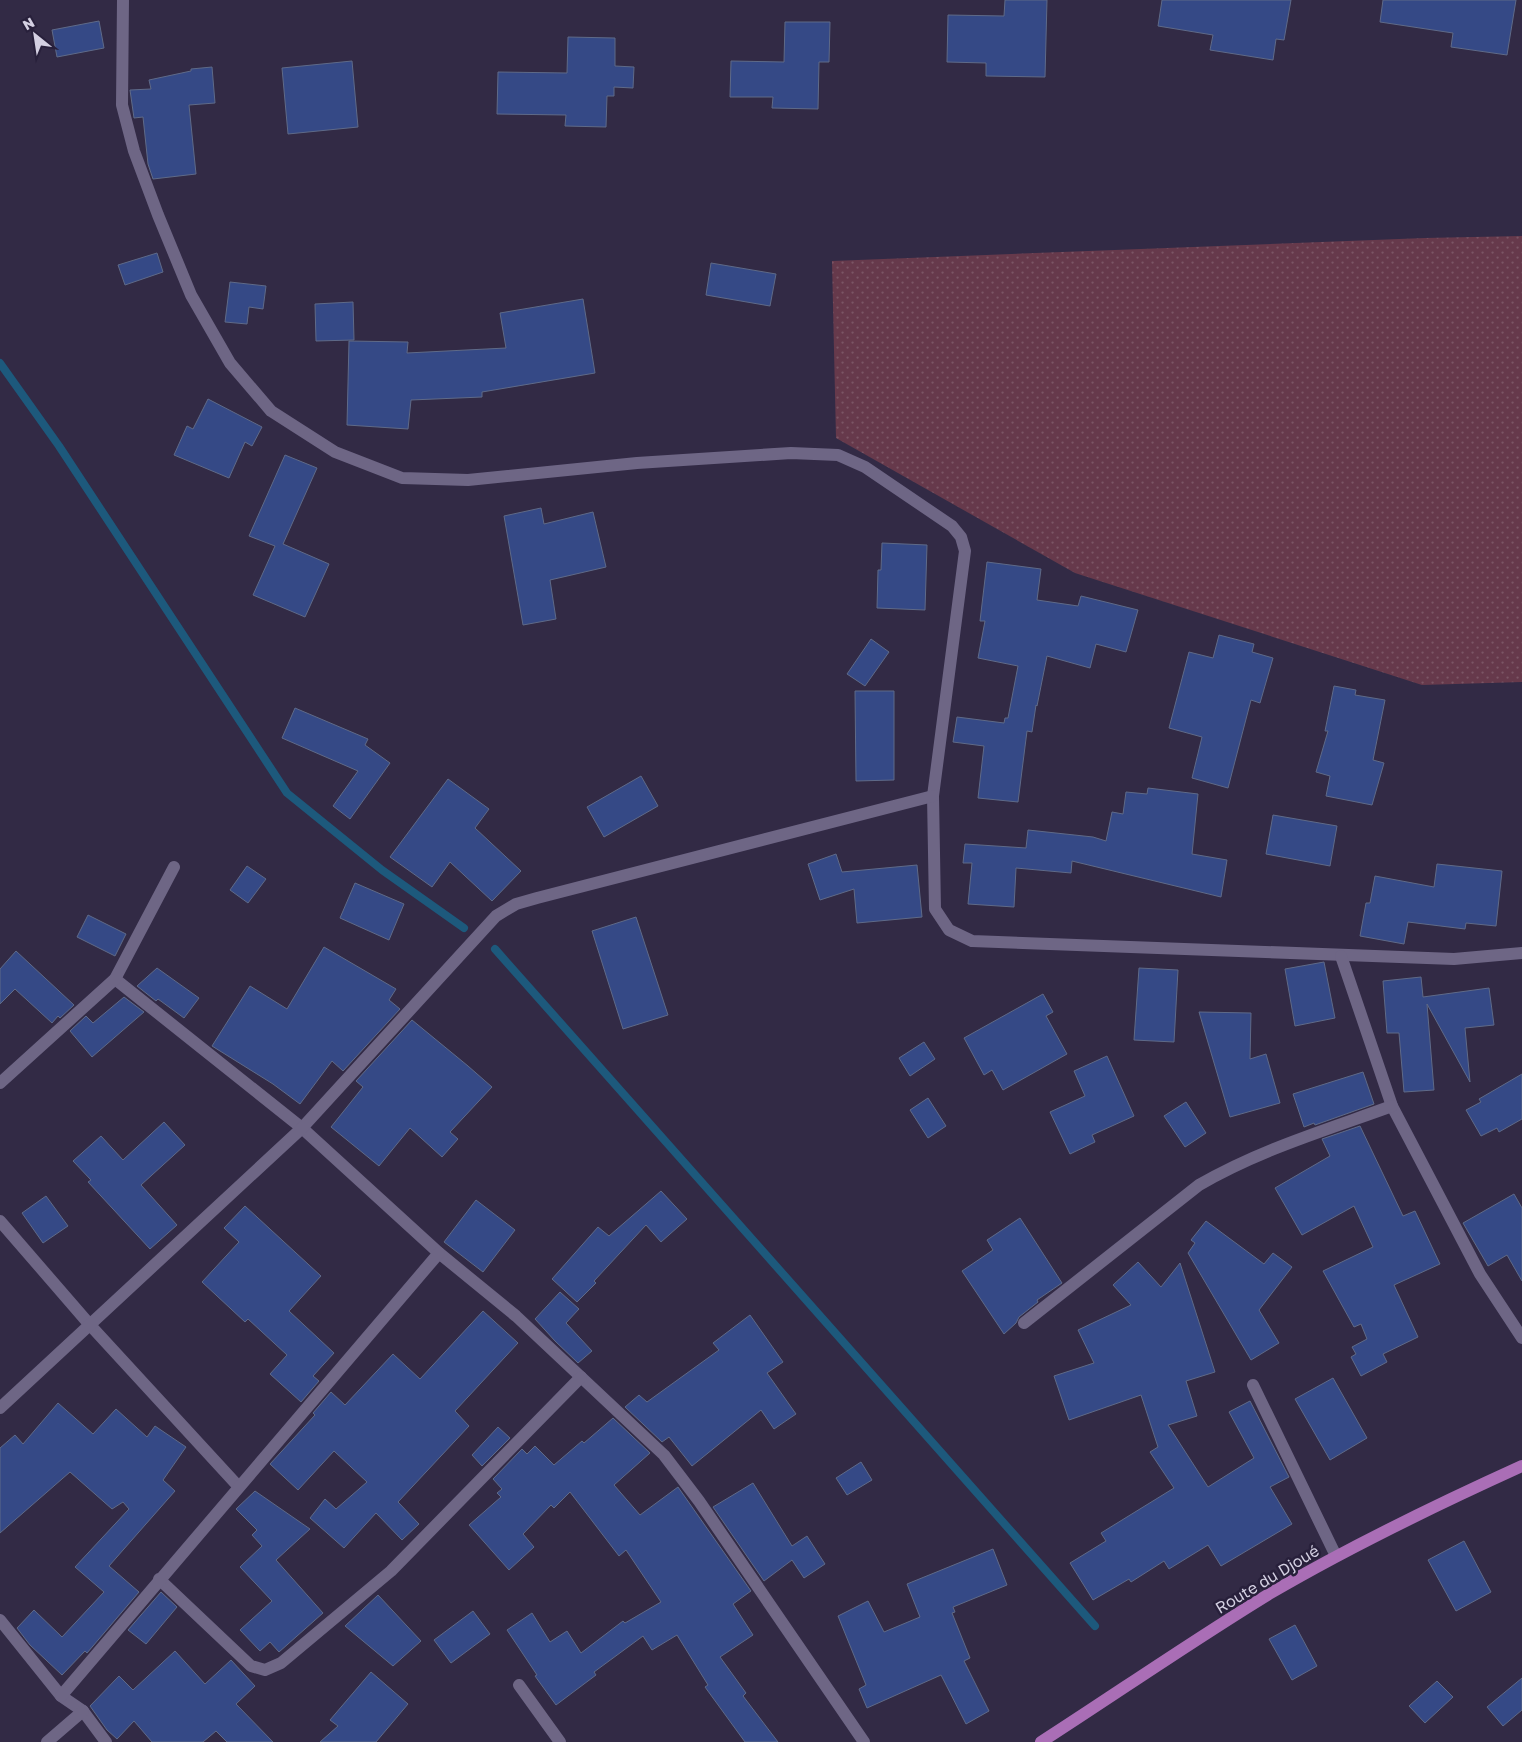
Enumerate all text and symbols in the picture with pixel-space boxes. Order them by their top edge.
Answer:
north arrow [10,10,60,60]
text: N [19,13,37,33]
street label: Route du Djoué [1212,1540,1322,1618]

